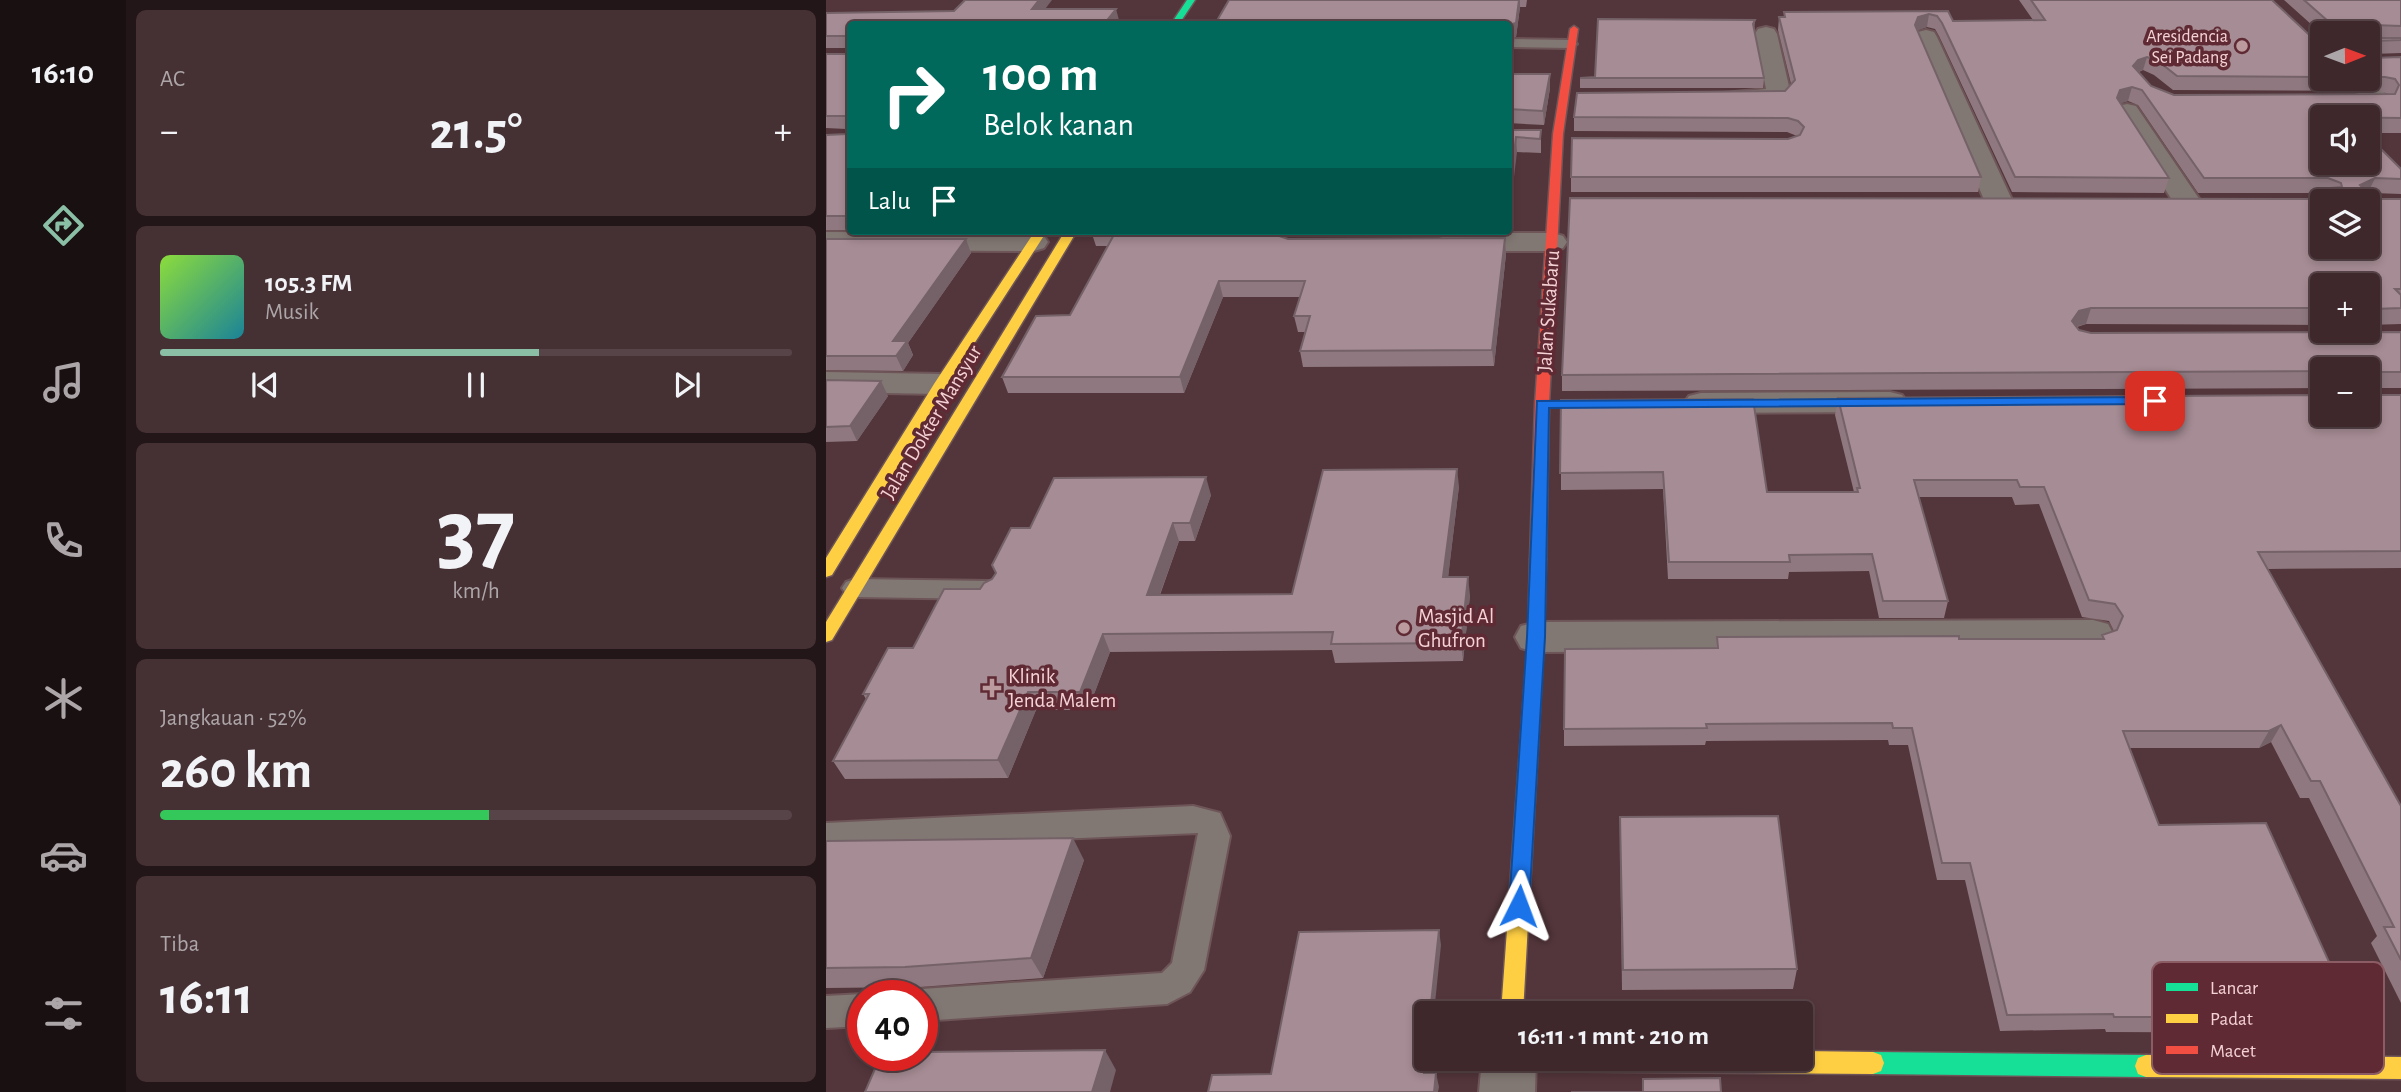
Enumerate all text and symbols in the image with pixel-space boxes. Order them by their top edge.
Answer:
north arrow [2310,21,2380,91]
map controls [2310,21,2380,427]
place label: Aresidencia Sei Padang [2146,28,2228,67]
marker: Aresidencia Sei Padang [2234,38,2250,54]
icon: right [868,49,959,140]
text: 100 m [983,51,1099,100]
text: 16:10 [32,57,94,89]
text: AC [160,68,185,91]
button: sound [2310,105,2380,175]
text: 21.5° [430,106,522,158]
text: Belok kanan [983,109,1134,141]
text: − [160,113,178,151]
text: + [774,113,792,151]
icon: arrive [925,182,963,220]
text: Lalu [868,188,911,214]
button: layers [2310,189,2380,259]
icon: directions [39,201,88,250]
street label: Jalan Sukabaru [1534,249,1563,373]
text: 105.3 FM [265,270,353,296]
button: + [2310,273,2380,343]
text: Musik [265,301,319,324]
street label: Jalan Dokter Mansyur [877,342,986,503]
button: − [2310,357,2380,427]
icon: music [39,358,88,407]
icon: previous [246,366,284,404]
icon: pause [457,366,495,404]
icon: next [668,366,706,404]
pin [2125,371,2185,431]
icon: arrive [2136,382,2174,420]
text: 37 [437,487,515,578]
icon: phone [39,516,88,565]
text: km/h [452,580,500,603]
place label: Masjid Al Ghufron [1418,606,1494,651]
marker: Masjid Al Ghufron [1396,620,1412,636]
place label: Klinik Jenda Malem [1008,666,1116,711]
icon: climate [39,674,88,723]
marker: Klinik Jenda Malem [982,678,1002,698]
text: Jangkauan · 52% [160,707,307,730]
text: 260 km [160,745,312,797]
icon: car [39,831,88,880]
position arrow [1482,869,1556,943]
text: Tiba [160,933,199,956]
legend [2152,962,2384,1074]
text: 16:11 [160,971,253,1023]
text: Lancar [2210,979,2258,998]
speed limit sign: 40 [847,980,938,1071]
icon: filters [39,989,88,1038]
text: Padat [2210,1010,2253,1029]
text: 16:11 · 1 mnt · 210 m [1518,1023,1709,1049]
text: Macet [2210,1042,2256,1061]

